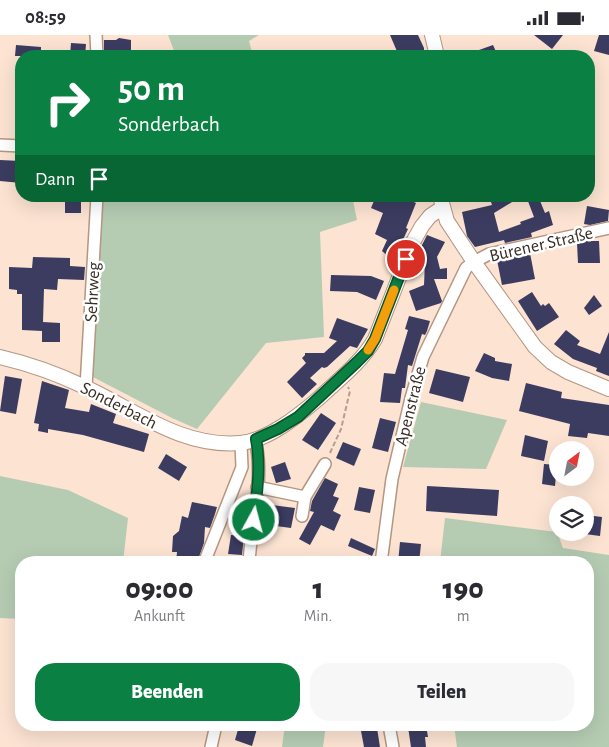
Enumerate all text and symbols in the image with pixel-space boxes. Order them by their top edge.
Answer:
text: 08:59 [25,8,66,27]
icon: right [35,70,100,135]
text: 50 m [118,72,185,107]
text: Sonderbach [118,113,220,135]
icon: arrive [85,165,113,193]
text: Dann [35,170,75,189]
street label: Bürener Straße [488,224,595,266]
pin [385,238,427,280]
icon: arrive [392,245,420,273]
street label: Sehrweg [82,261,104,323]
street label: Apenstraße [392,365,430,448]
street label: Sonderbach [77,379,160,433]
north arrow [549,441,594,486]
map controls [549,441,594,541]
position arrow [227,493,279,545]
button: layers [549,496,594,541]
text: 09:00 [125,574,193,604]
text: 1 [312,574,323,604]
text: 190 [442,574,484,604]
text: Ankunft [134,608,185,624]
text: Min. [304,608,332,624]
text: m [457,608,469,624]
button: Beenden [35,663,300,721]
button: Teilen [310,663,574,721]

